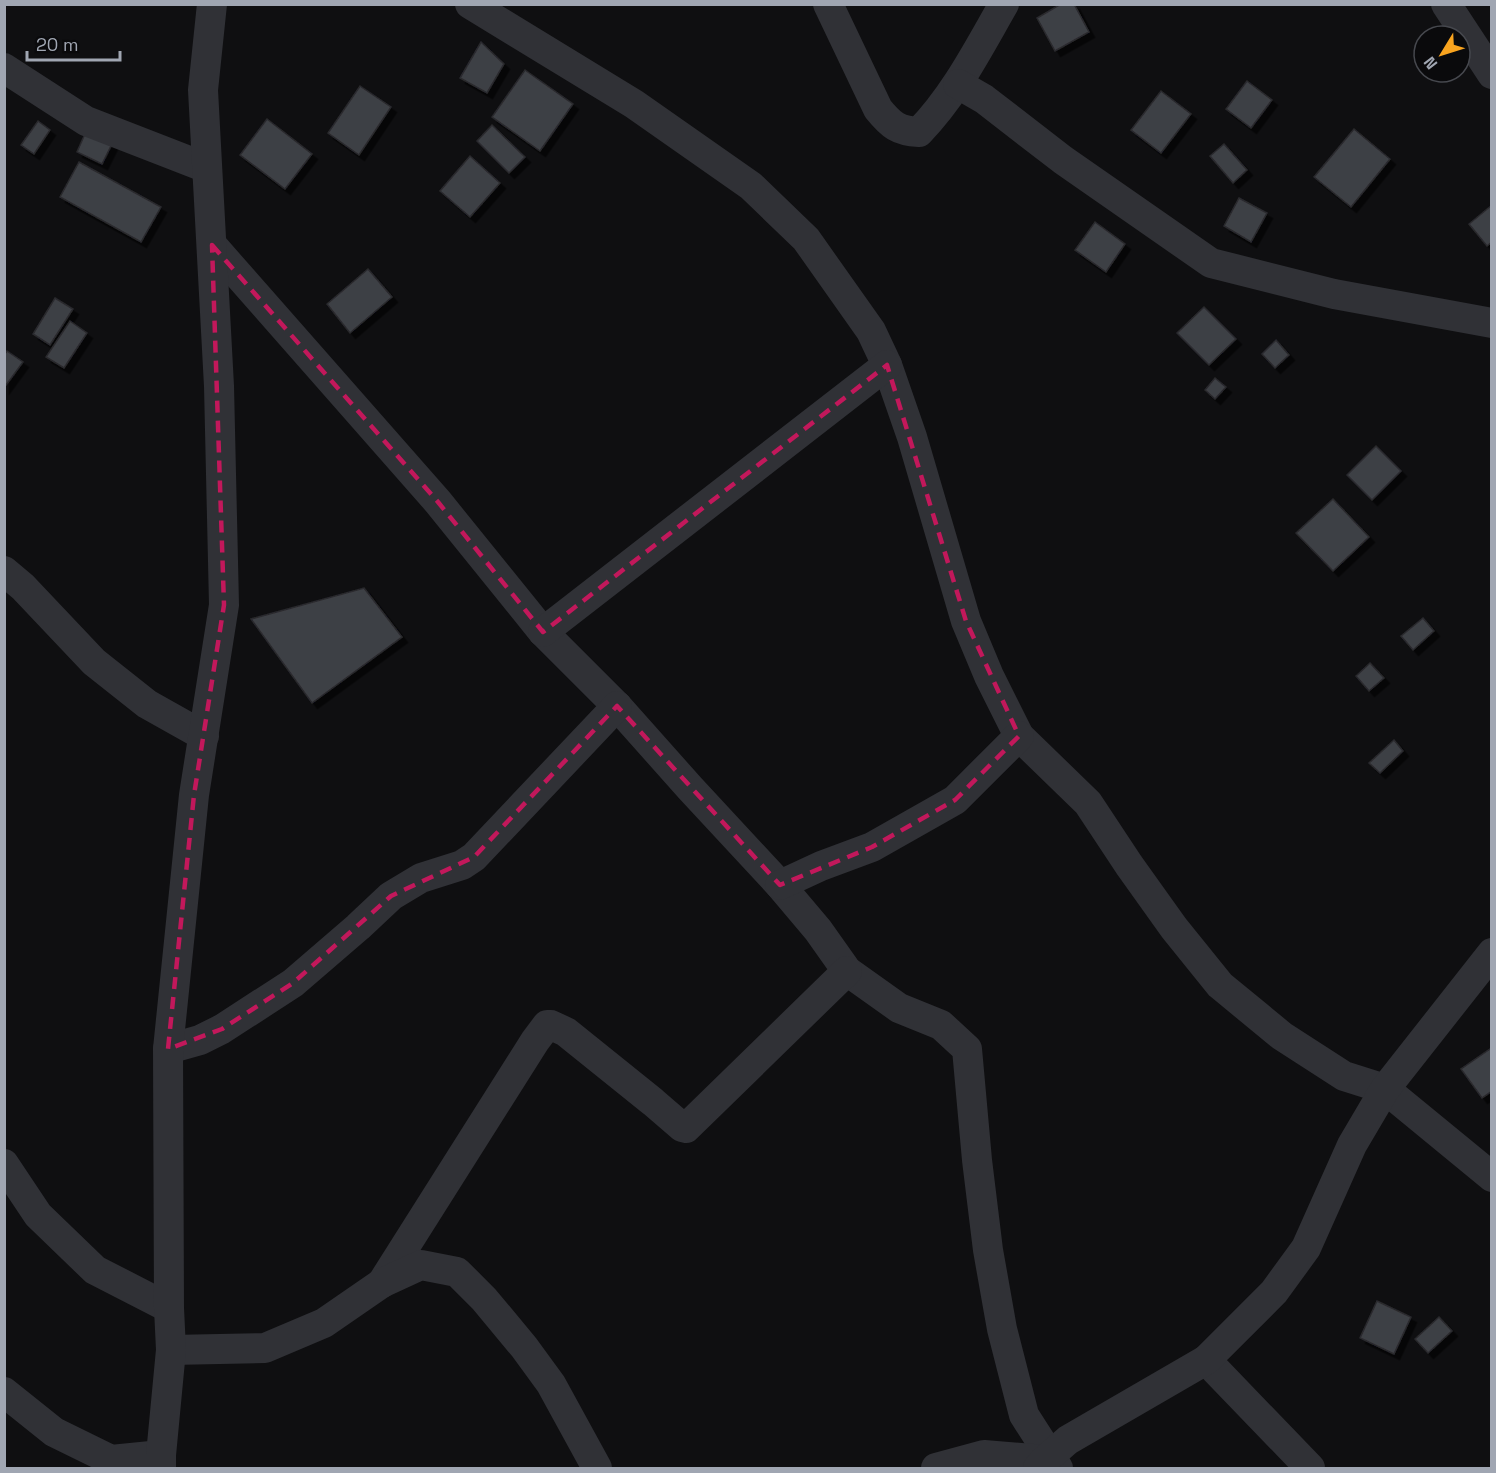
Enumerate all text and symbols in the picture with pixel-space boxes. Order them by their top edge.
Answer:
scale bar [27,24,120,62]
north arrow [1412,24,1472,84]
text: 20 m [36,33,79,56]
text: N [1419,52,1442,74]

